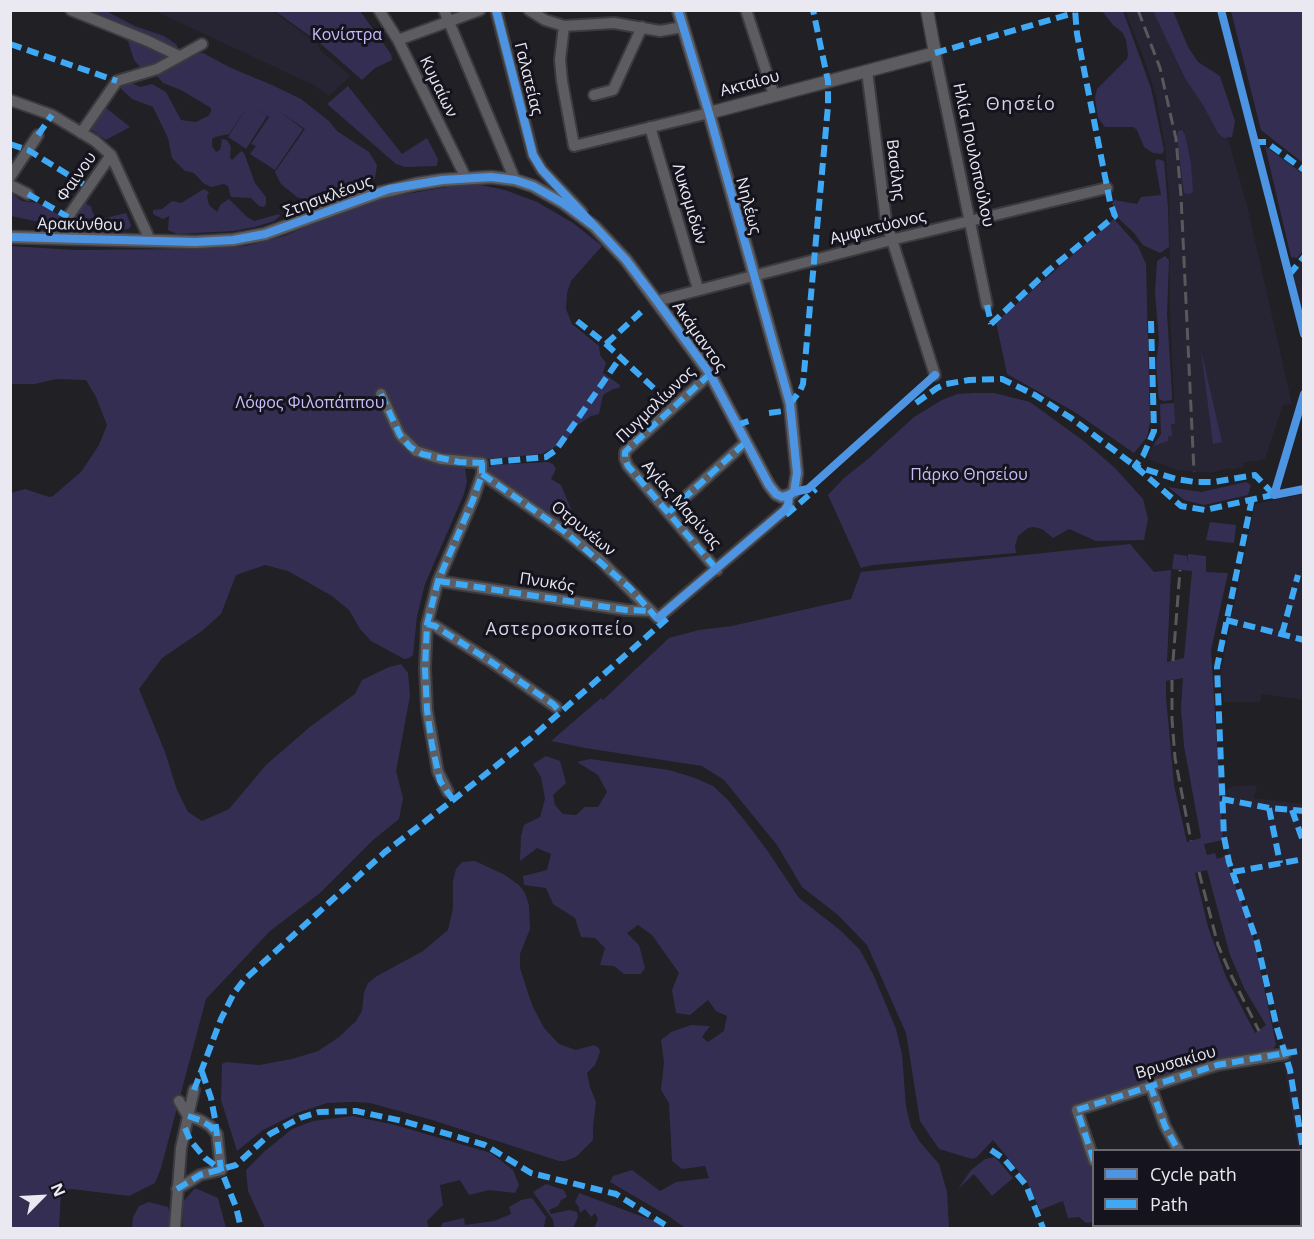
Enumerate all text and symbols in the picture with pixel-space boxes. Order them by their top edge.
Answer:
park label: Κονίστρα [312,25,382,45]
street label: Γαλατείας [510,41,546,117]
street label: Κυμαίων [415,53,461,121]
street label: Ακταίου [718,67,782,101]
street label: Ηλία Πουλοπούλου [948,81,998,229]
district label: Θησείο [986,94,1056,116]
street label: Βασίλης [882,138,908,202]
street label: Φαινου [53,149,101,205]
street label: Λυκομιδών [668,161,710,247]
street label: Στησικλέους [281,172,375,222]
street label: Νηλέως [731,175,765,237]
street label: Αμφικτύονος [828,207,928,249]
street label: Αρακύνθου [37,215,123,235]
street label: Ακάμαντος [668,298,730,376]
street label: Πυγμαλίωνος [613,363,699,447]
park label: Λόφος Φιλοπάππου [235,393,385,413]
street label: Αγίας Μαρίνας [637,457,725,553]
park label: Πάρκο Θησείου [910,465,1028,485]
street label: Οτρυνέων [547,497,619,561]
street label: Πνυκός [518,569,576,597]
district label: Αστεροσκοπείο [485,619,635,641]
street label: Βρυσακίου [1134,1042,1218,1084]
legend [1092,1149,1302,1227]
text: Cycle path [1150,1162,1237,1186]
north arrow [12,1167,72,1227]
text: N [46,1179,71,1200]
text: Path [1150,1192,1188,1216]

